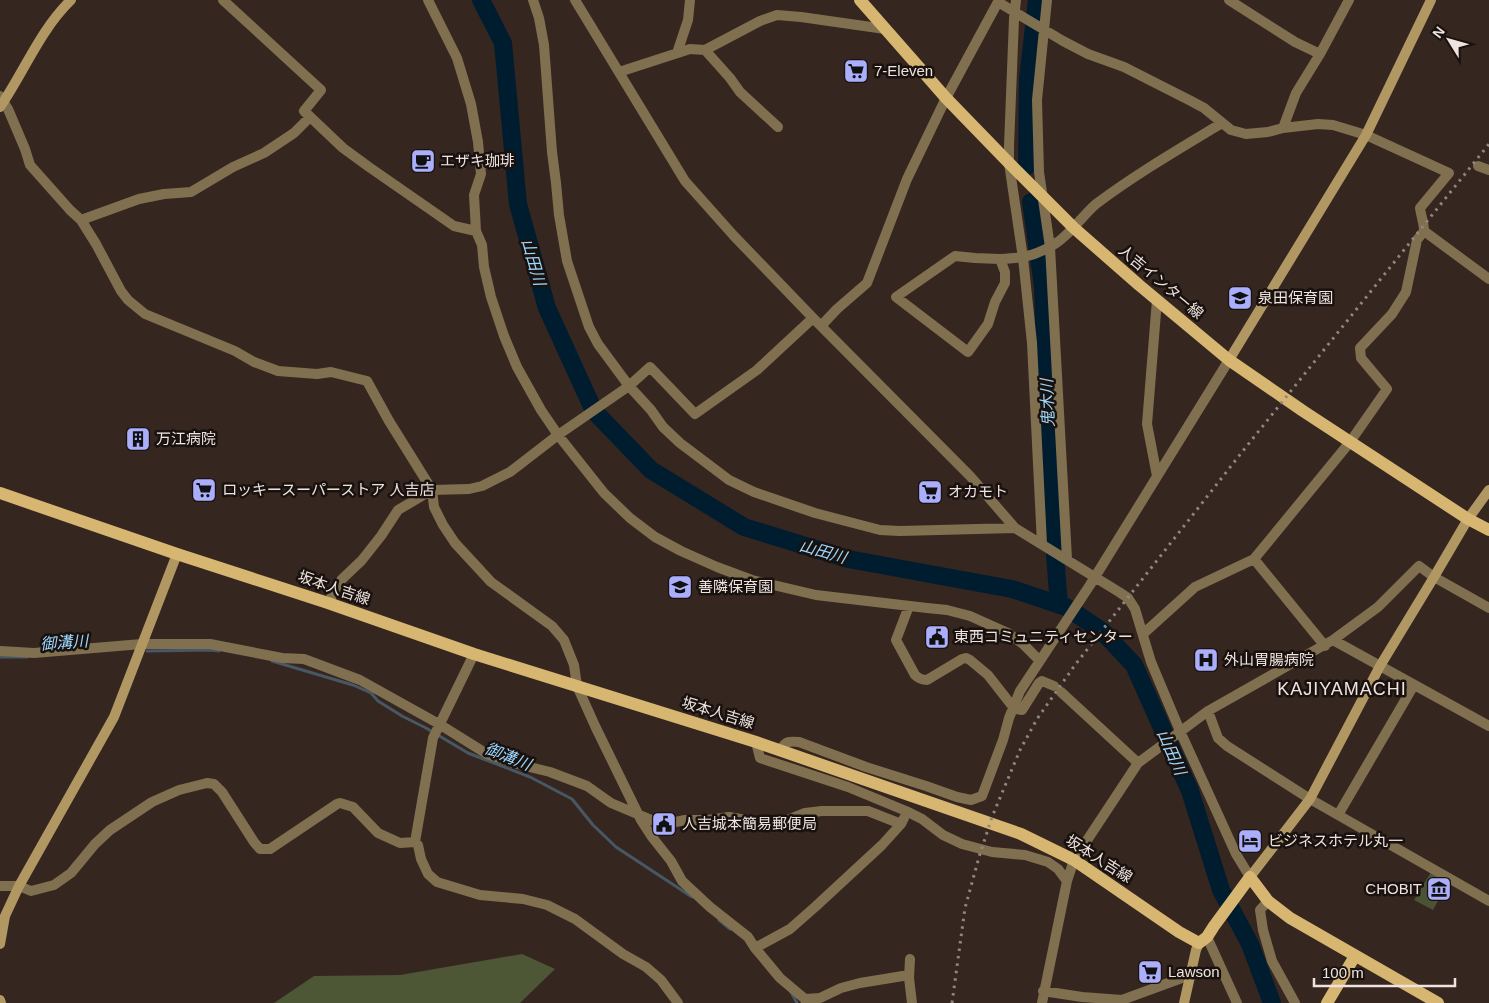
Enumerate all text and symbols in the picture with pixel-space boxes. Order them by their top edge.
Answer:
north arrow [1424,15,1474,65]
text: N [1429,23,1448,41]
supermarket icon: 7-Eleven [843,58,869,84]
place label: 7-Eleven [874,62,933,79]
cafe icon: エザキ珈琲 [410,148,436,174]
place label: エザキ珈琲 [440,152,515,169]
water label: 山田川 [519,237,549,289]
street label: 人吉インター線 [1116,241,1207,322]
school or university icon: 泉田保育園 [1227,285,1253,311]
place label: 泉田保育園 [1258,289,1333,306]
water label: 鬼木川 [1038,377,1057,427]
building icon: 万江病院 [125,426,151,452]
place label: 万江病院 [156,430,216,447]
supermarket icon: ロッキースーパーストア 人吉店 [191,477,217,503]
supermarket icon: オカモト [917,479,943,505]
place label: ロッキースーパーストア 人吉店 [222,481,435,498]
place label: オカモト [948,483,1008,500]
water label: 山田川 [797,537,850,567]
street label: 坂本人吉線 [296,567,372,608]
school or university icon: 善隣保育園 [667,574,693,600]
place label: 善隣保育園 [698,578,773,595]
public building icon: 東西コミュニティセンター [924,624,950,650]
place label: 東西コミュニティセンター [954,628,1133,645]
water label: 御溝川 [39,632,91,653]
hospital icon: 外山胃腸病院 [1193,647,1219,673]
place label: 外山胃腸病院 [1224,651,1314,668]
district label: KAJIYAMACHI [1277,679,1407,699]
street label: 坂本人吉線 [680,693,757,732]
water label: 山田川 [1154,727,1190,779]
water label: 御溝川 [482,740,535,774]
public building icon: 人吉城本簡易郵便局 [651,811,677,837]
place label: 人吉城本簡易郵便局 [682,815,817,832]
hotel icon: ビジネスホテル丸一 [1237,828,1263,854]
street label: 坂本人吉線 [1063,831,1136,886]
place label: ビジネスホテル丸一 [1268,832,1403,849]
museum icon: CHOBIT [1426,876,1452,902]
place label: CHOBIT [1365,880,1422,897]
scale bar [1314,956,1455,988]
supermarket icon: Lawson [1137,959,1163,985]
place label: Lawson [1168,963,1220,980]
text: 100 m [1322,964,1364,981]

